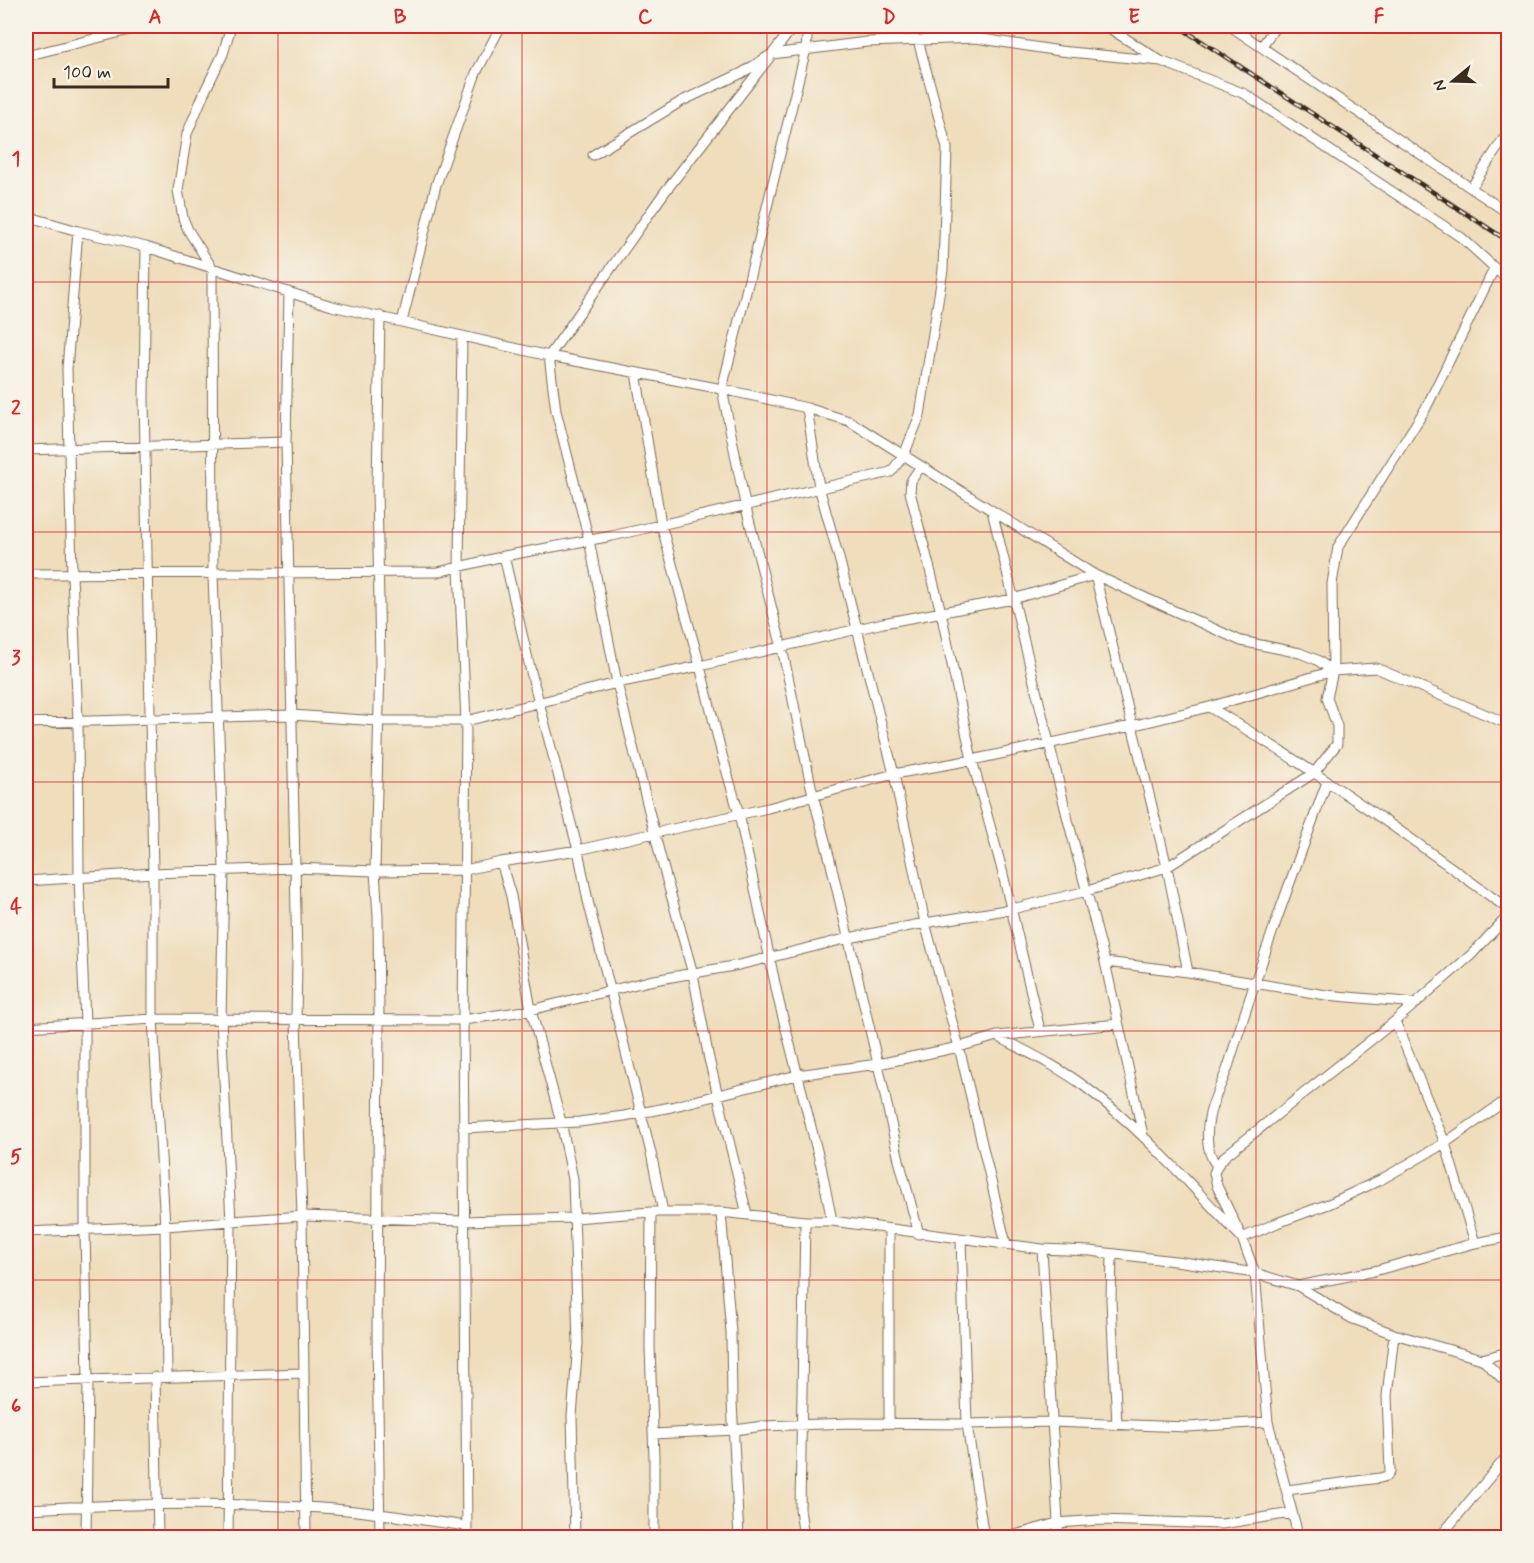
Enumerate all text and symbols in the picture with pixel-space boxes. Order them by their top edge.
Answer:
text: A [148,4,162,31]
text: B [394,4,407,31]
text: C [638,4,653,31]
text: D [882,4,896,31]
text: E [1128,4,1140,31]
text: F [1374,4,1385,31]
scale bar [54,51,168,89]
north arrow [1423,51,1483,111]
text: 100 m [63,61,111,85]
text: N [1429,77,1452,94]
text: 1 [12,146,20,173]
text: 2 [11,395,21,422]
text: 3 [11,645,21,672]
text: 4 [10,894,22,921]
text: 5 [10,1144,22,1171]
text: 6 [11,1393,21,1420]

